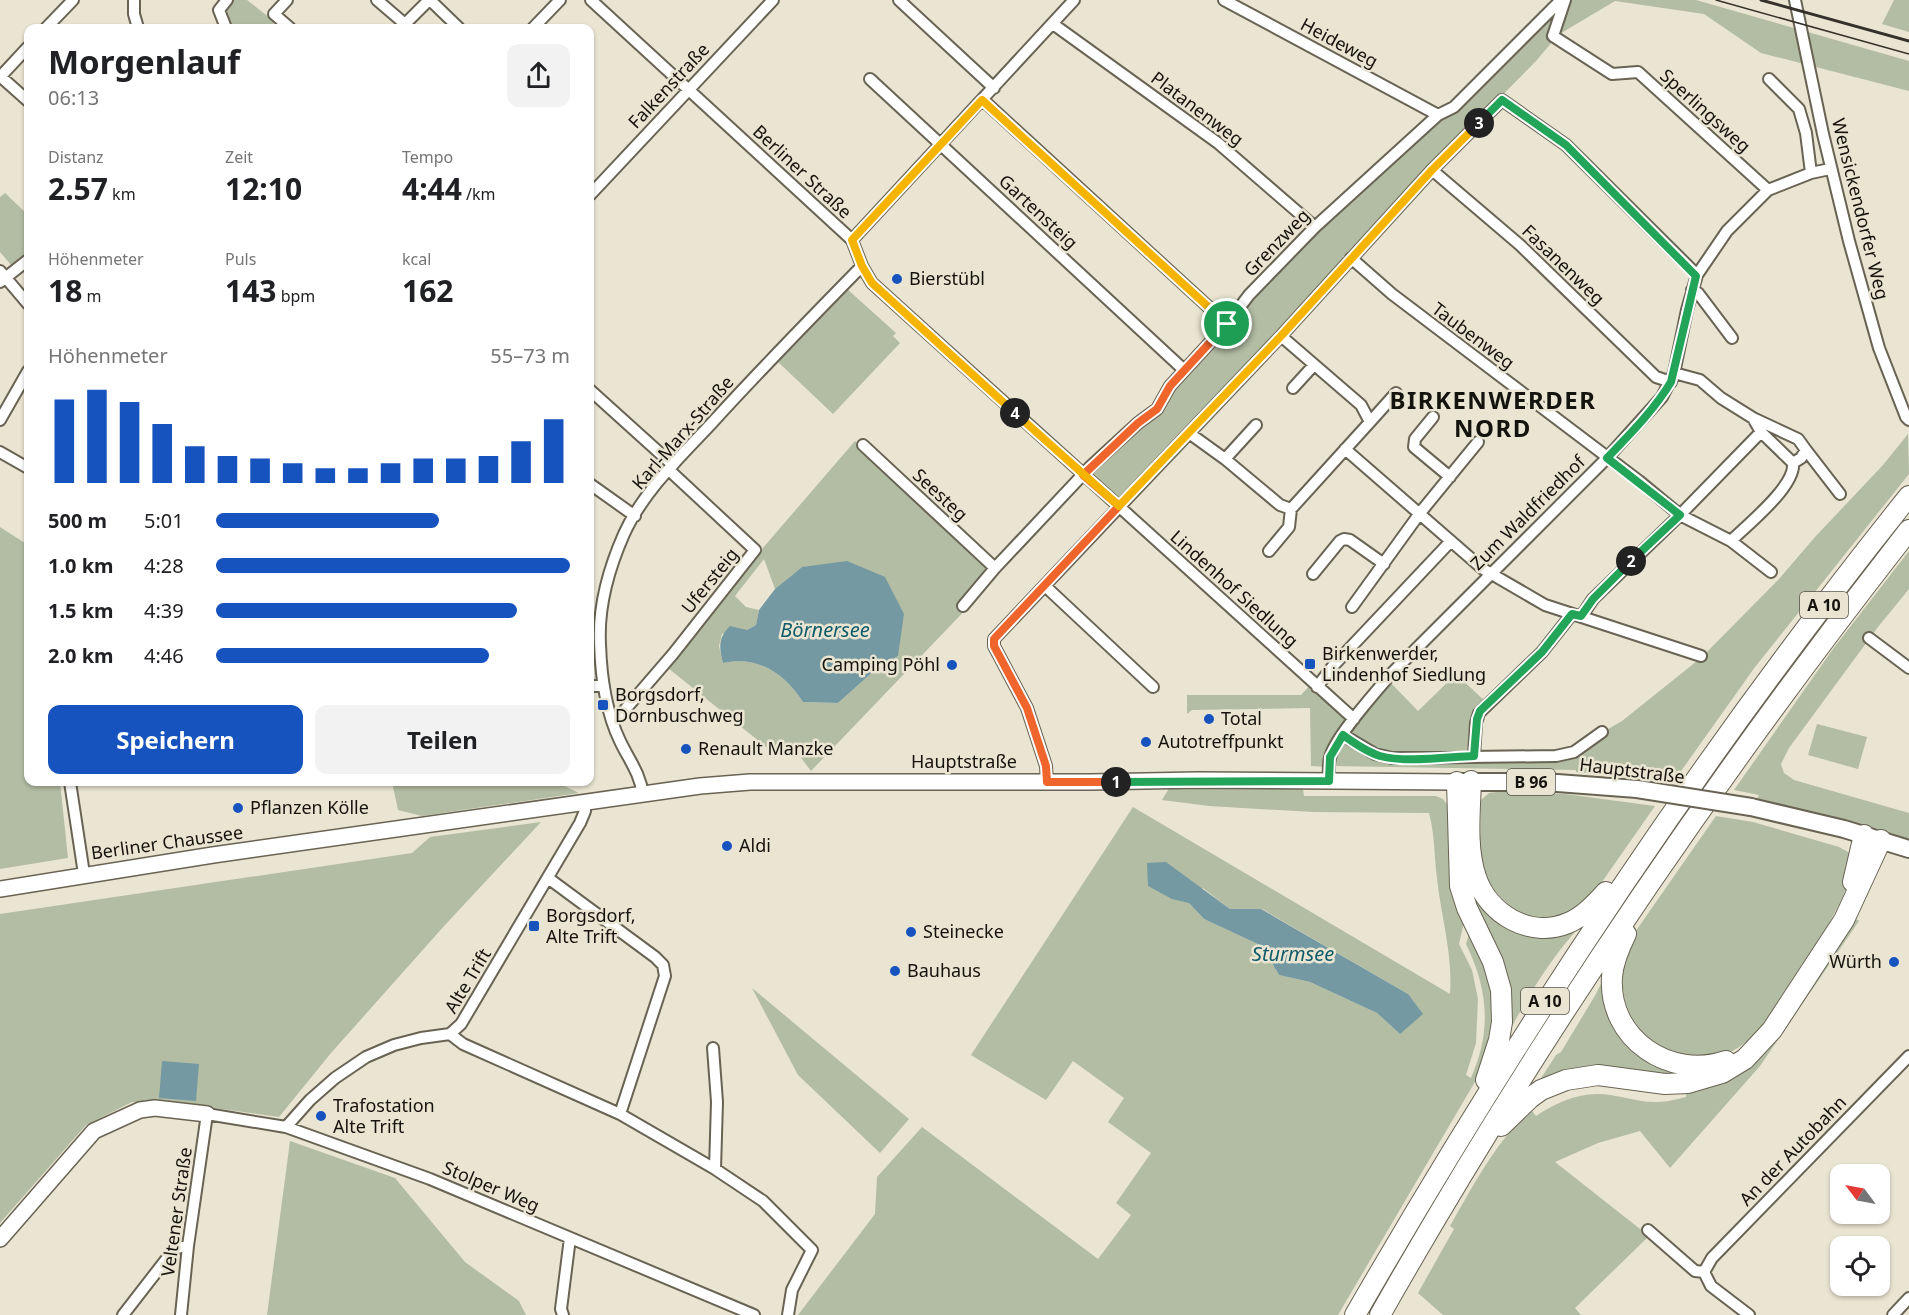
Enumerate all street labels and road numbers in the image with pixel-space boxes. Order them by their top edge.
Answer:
street label: Heideweg [1297,12,1382,73]
street label: Falkenstraße [622,37,714,133]
street label: Sperlingsweg [1655,63,1756,157]
street label: Platanenweg [1146,66,1249,151]
street label: Wensickendorfer Weg [1827,116,1895,302]
street label: Berliner Straße [748,119,857,223]
street label: Gartensteig [994,169,1083,254]
street label: Grenzweg [1238,203,1315,281]
street label: Fasanenweg [1517,219,1610,310]
street label: Taubenweg [1427,296,1520,374]
street label: Karl-Marx-Straße [626,370,738,494]
street label: Zum Waldfriedhof [1465,449,1590,575]
street label: Seesteg [908,463,973,526]
street label: Lindenhof Siedlung [1166,524,1304,652]
street label: Ufersteig [675,543,743,618]
road number: A 10 [1800,592,1848,618]
street label: Hauptstraße [911,749,1017,773]
street label: Hauptstraße [1578,752,1686,788]
road number: B 96 [1507,769,1555,795]
street label: Berliner Chaussee [89,819,244,865]
street label: Alte Trift [438,943,496,1017]
road number: A 10 [1521,988,1569,1014]
street label: An der Autobahn [1734,1090,1851,1210]
street label: Veltener Straße [155,1146,197,1278]
street label: Stolper Weg [439,1155,543,1217]

